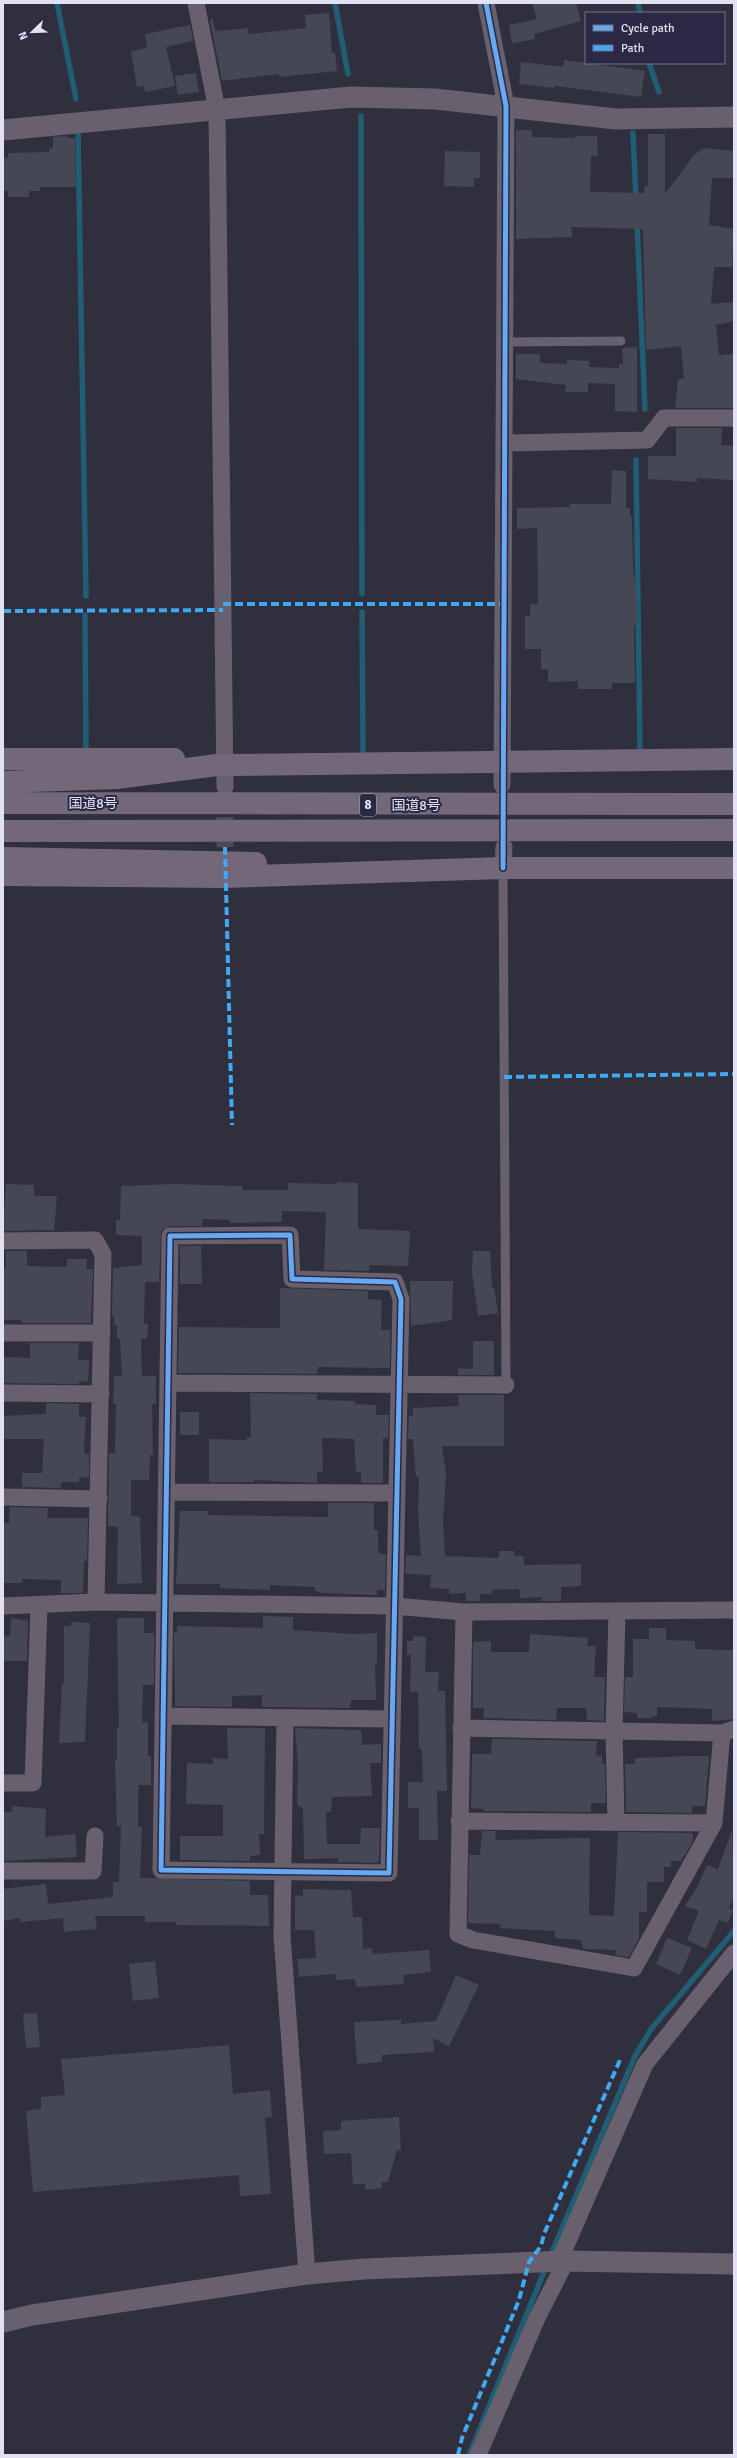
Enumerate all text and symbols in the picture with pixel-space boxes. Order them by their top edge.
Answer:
north arrow [12,12,52,52]
legend [585,12,725,64]
text: Cycle path [621,21,674,36]
text: N [16,30,31,42]
text: Path [621,41,644,56]
road number: 8 [360,794,376,816]
street label: 国道8号 [68,795,118,812]
street label: 国道8号 [391,797,441,814]

